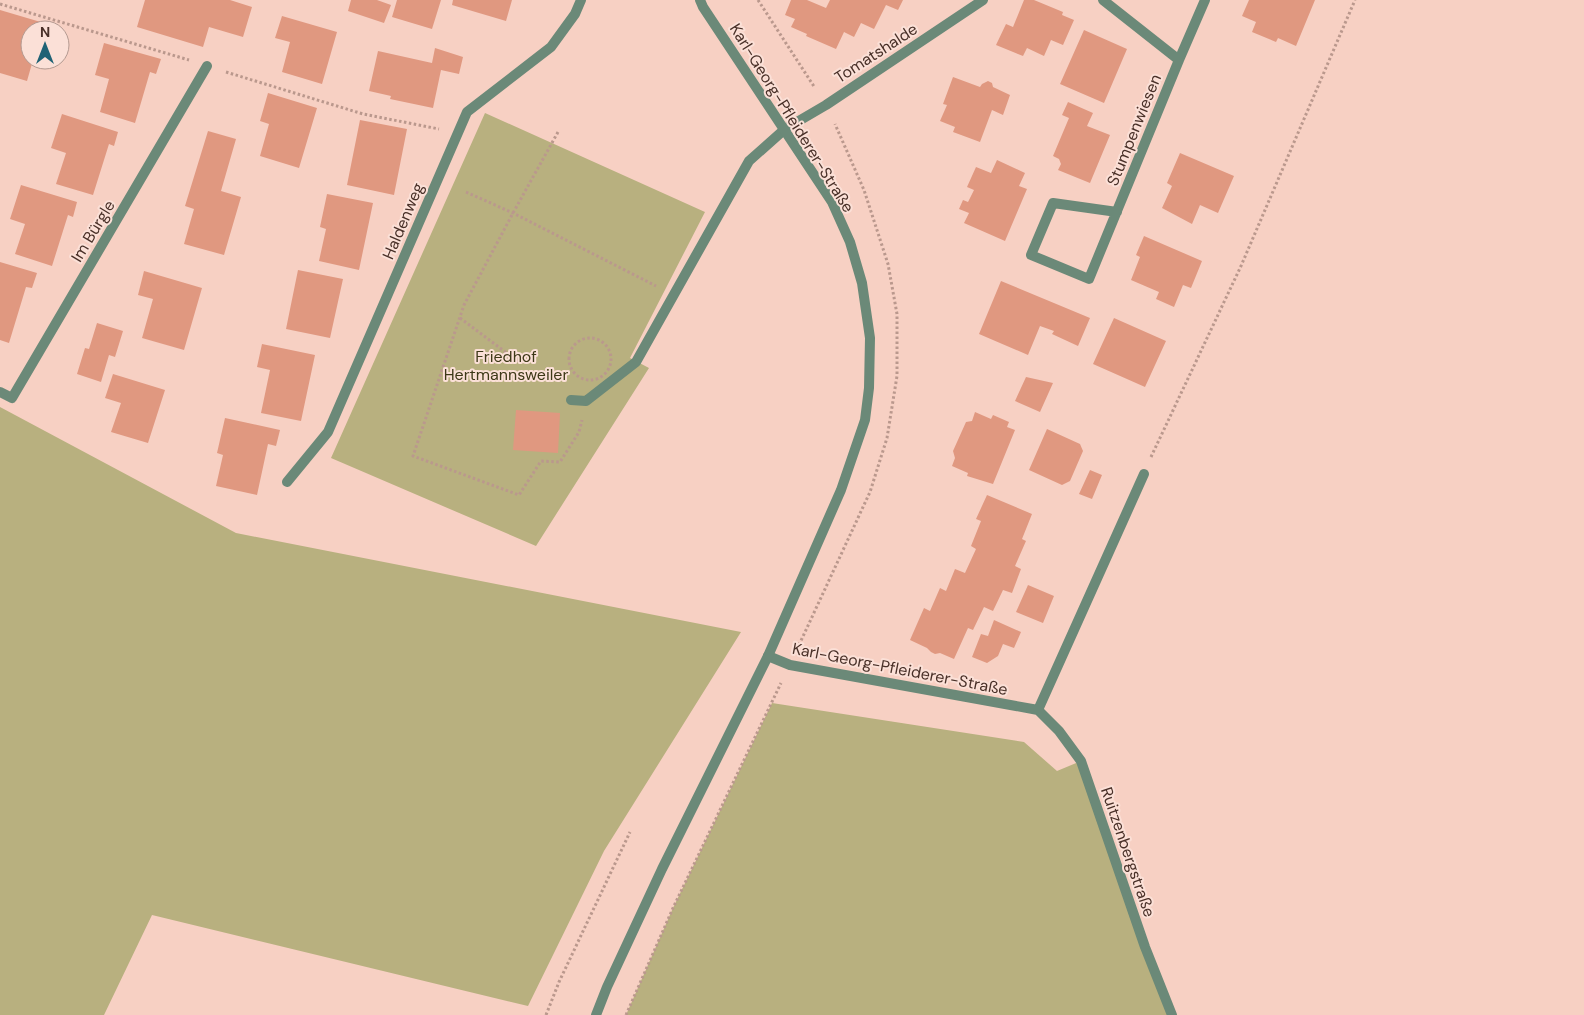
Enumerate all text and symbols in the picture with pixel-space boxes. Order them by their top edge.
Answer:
street label: Tomatshalde [831,18,921,88]
north arrow [20,20,70,70]
street label: Karl-Georg-Pfleiderer-Straße [725,20,859,216]
text: N [40,23,50,41]
street label: Stumpenwiesen [1102,71,1166,189]
street label: Haldenweg [377,179,429,263]
street label: Im Bürgle [66,196,120,266]
park label: Friedhof Hertmannsweiler [444,346,568,385]
street label: Karl-Georg-Pfleiderer-Straße [790,638,1010,700]
street label: Ruitzenbergstraße [1096,784,1160,920]

